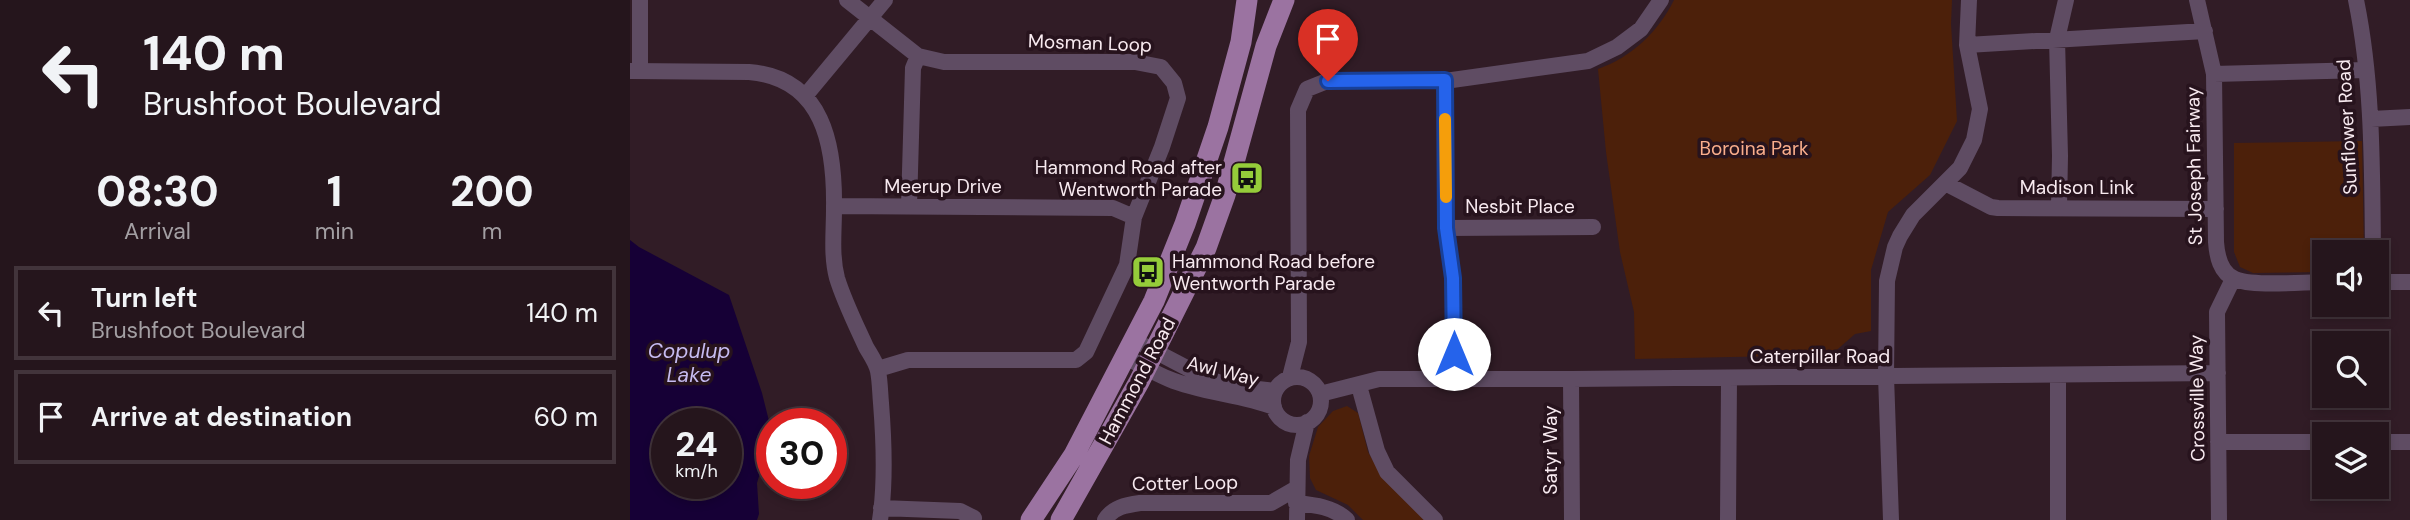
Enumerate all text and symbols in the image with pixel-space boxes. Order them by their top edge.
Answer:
pin [1298,9,1358,81]
icon: arrive [1309,20,1347,58]
text: 140 m [143,21,285,85]
icon: left [28,28,119,119]
street label: Mosman Loop [1028,28,1152,58]
street label: Sunflower Road [2331,59,2363,195]
text: Brushfoot Boulevard [143,83,442,125]
street label: St Joseph Fairway [2180,86,2208,246]
park label: Boroina Park [1699,136,1809,161]
place label: Hammond Road after Wentworth Parade [1035,155,1222,202]
bus stop icon: Hammond Road after Wentworth Parade [1228,159,1266,197]
text: 08:30 [96,164,219,219]
text: 1 [327,164,342,219]
text: 200 [450,164,534,219]
street label: Meerup Drive [884,174,1002,199]
street label: Madison Link [2020,175,2135,200]
street label: Nesbit Place [1465,194,1575,219]
text: Arrival [124,216,191,246]
text: min [315,216,354,246]
text: m [482,216,502,246]
map controls [2312,240,2389,499]
button: sound [2312,240,2389,317]
place label: Hammond Road before Wentworth Parade [1172,249,1375,296]
bus stop icon: Hammond Road before Wentworth Parade [1129,253,1167,291]
text: Turn left [91,281,198,315]
icon: left [32,294,70,332]
text: 140 m [526,296,598,330]
street label: Hammond Road [1093,313,1181,449]
text: Brushfoot Boulevard [91,315,306,345]
position arrow [1417,317,1491,391]
button: search [2312,331,2389,408]
street label: Crossville Way [2183,334,2211,462]
water label: Copulup Lake [648,337,730,389]
street label: Caterpillar Road [1750,344,1890,369]
street label: Awl Way [1184,350,1262,392]
icon: arrive [32,398,70,436]
text: Arrive at destination [91,400,352,434]
text: 60 m [534,400,598,434]
street label: Satyr Way [1538,405,1563,495]
speed limit sign: 30 [756,408,847,499]
text: 24 [675,421,718,467]
button: layers [2312,422,2389,499]
text: km/h [675,459,718,483]
street label: Cotter Loop [1132,470,1238,496]

